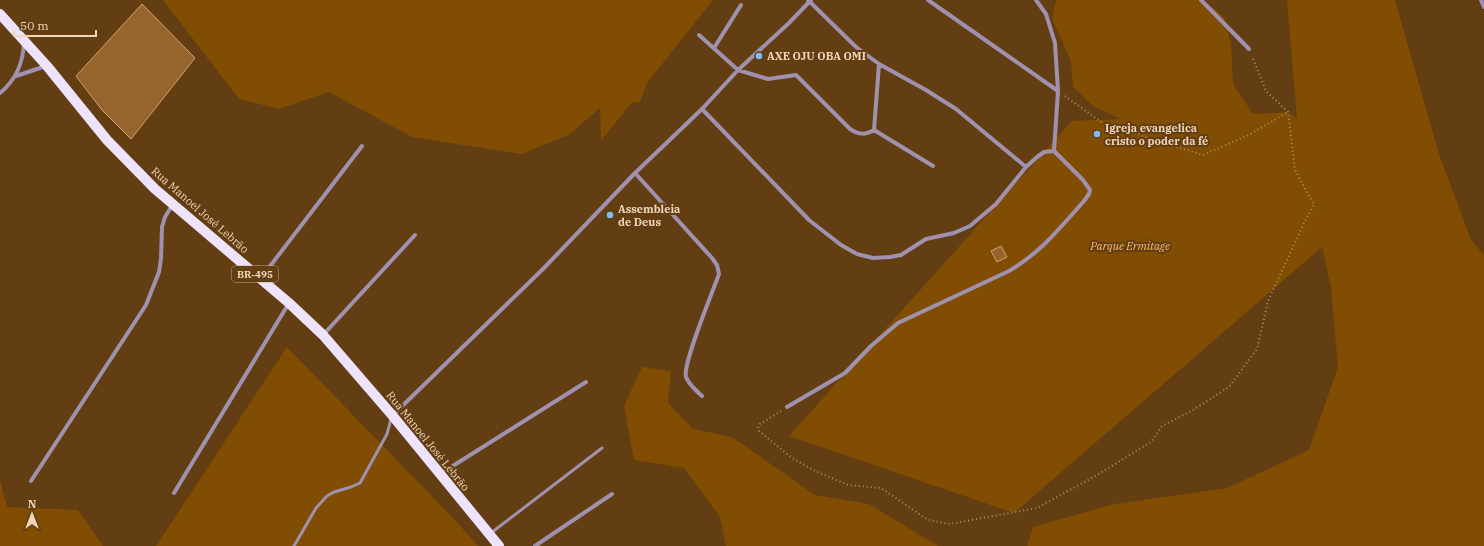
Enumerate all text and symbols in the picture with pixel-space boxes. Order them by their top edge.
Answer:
scale bar [14,12,96,38]
text: 50 m [20,18,49,33]
place label: AXE OJU OBA OMI [767,49,866,63]
marker: AXE OJU OBA OMI [754,51,764,61]
place label: Igreja evangelica cristo o poder da fé [1105,121,1208,148]
marker: Igreja evangelica cristo o poder da fé [1092,129,1102,139]
street label: Rua Manoel José Lebrão [148,164,252,256]
place label: Assembleia de Deus [618,202,680,229]
marker: Assembleia de Deus [605,210,615,220]
park label: Parque Ermitage [1089,239,1170,253]
road number: BR-495 [232,266,278,282]
street label: Rua Manoel José Lebrão [383,388,473,494]
north arrow [12,494,52,534]
text: N [28,497,37,511]

